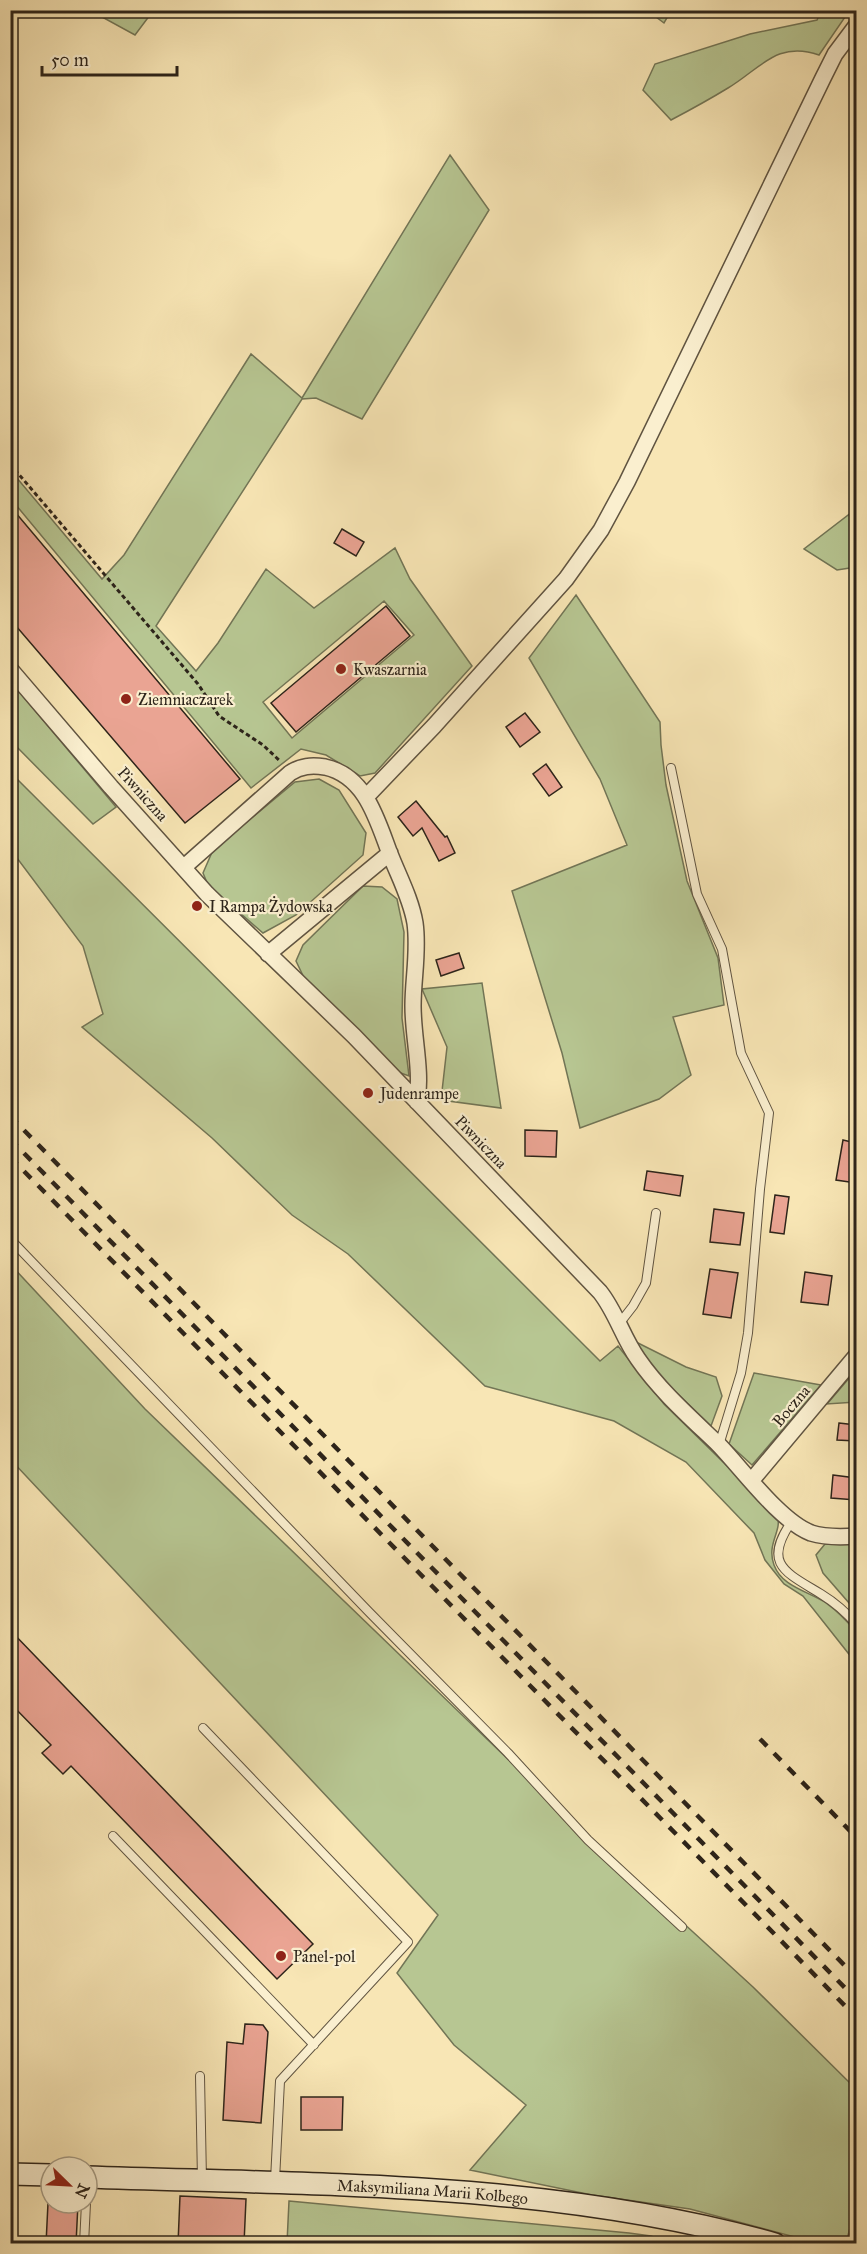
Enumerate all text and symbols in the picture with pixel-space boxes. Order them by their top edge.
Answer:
scale bar [42,39,177,77]
text: 50 m [51,49,89,71]
place label: Kwaszarnia [353,660,427,679]
marker: Kwaszarnia [334,662,348,676]
place label: Ziemniaczarek [138,690,234,709]
marker: Ziemniaczarek [119,692,133,706]
street label: Piwniczna [114,763,172,825]
place label: I Rampa Żydowska [209,896,333,916]
marker: I Rampa Żydowska [190,899,204,913]
place label: Judenrampe [378,1084,459,1104]
marker: Judenrampe [361,1086,375,1100]
street label: Piwniczna [451,1112,511,1173]
street label: Boczna [768,1381,814,1431]
place label: Panel-pol [293,1947,356,1966]
marker: Panel-pol [274,1949,288,1963]
north arrow [39,2155,99,2215]
street label: Maksymiliana Marii Kolbego [337,2175,529,2208]
text: N [71,2181,94,2201]

